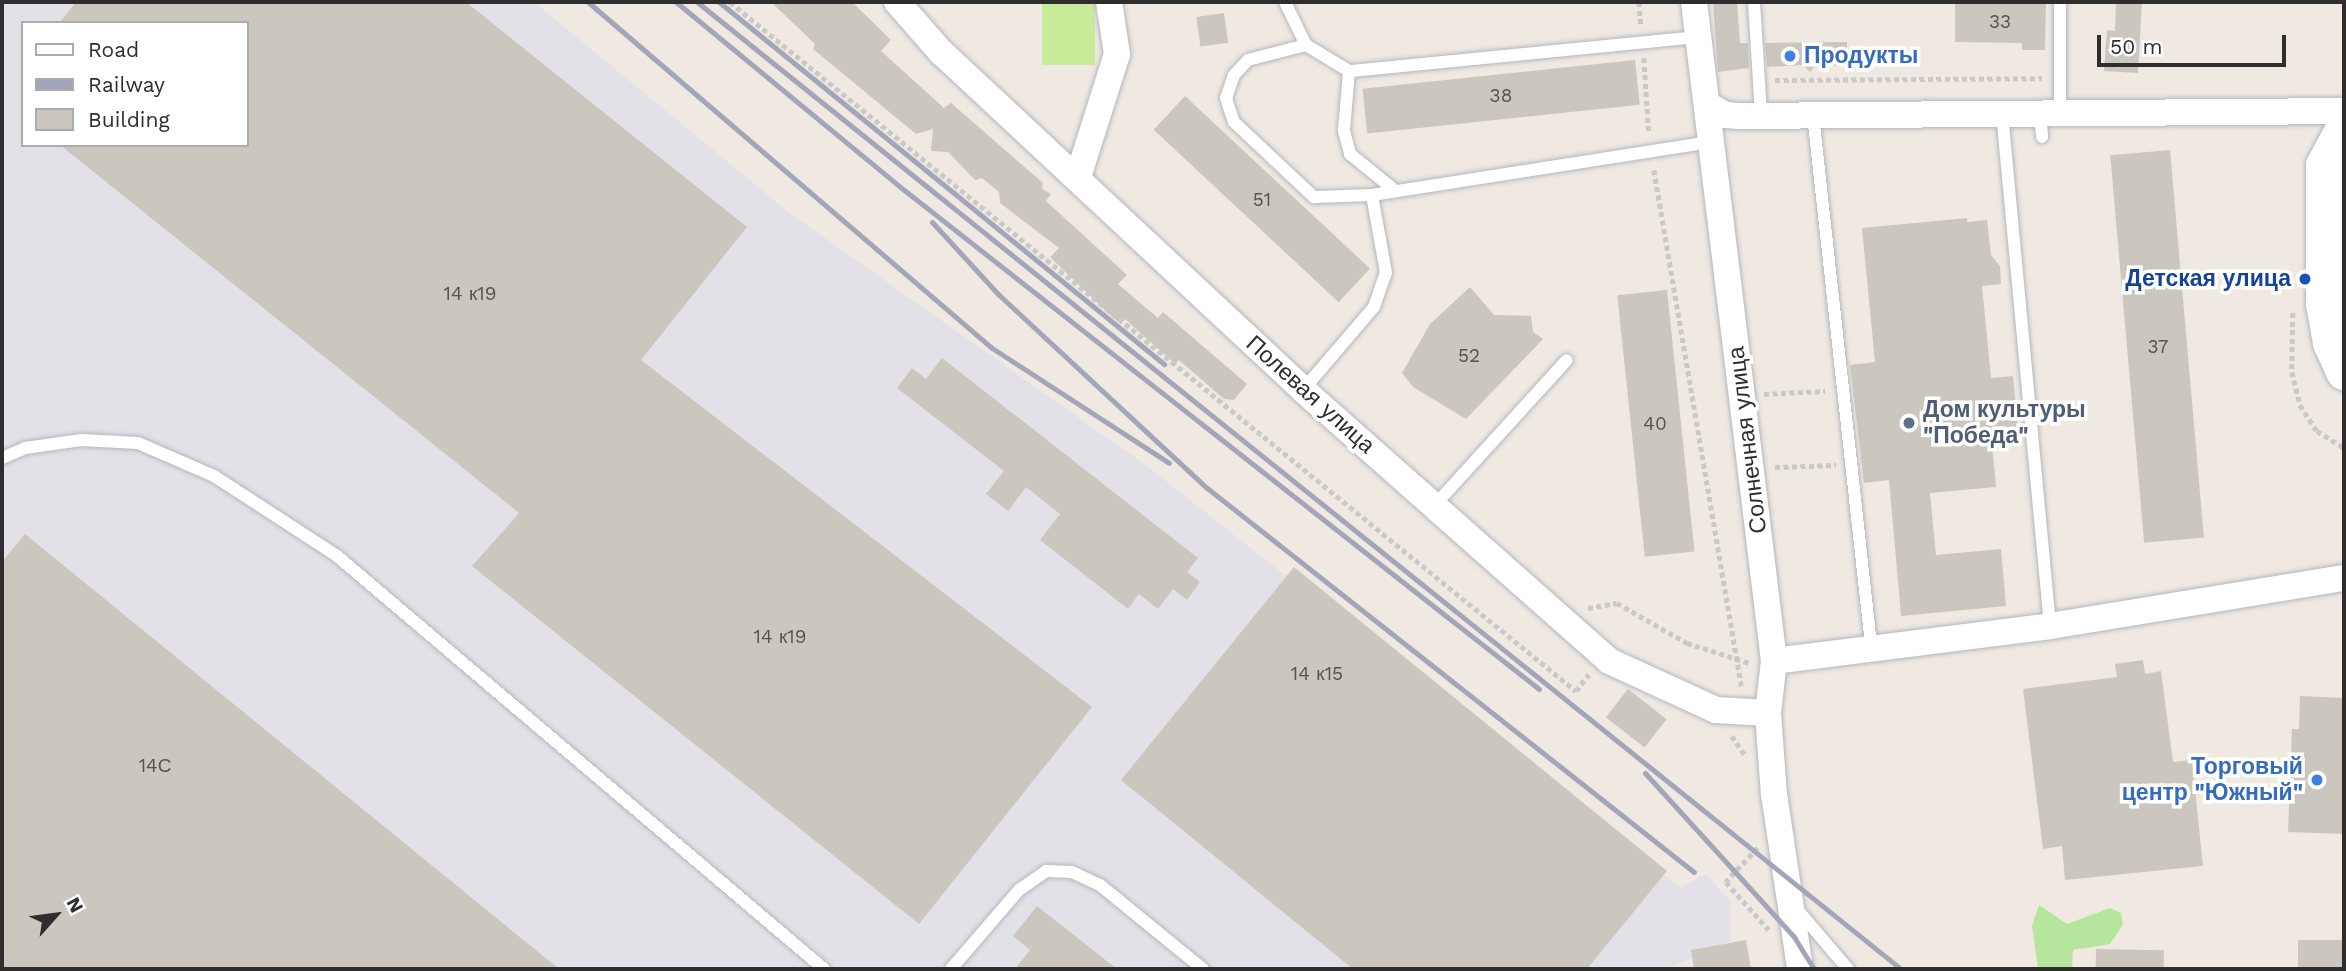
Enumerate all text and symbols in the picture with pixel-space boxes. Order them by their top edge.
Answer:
house number: 33 [1989,11,2011,33]
legend [21,21,248,147]
scale bar [2101,21,2290,65]
text: 50 m [2110,34,2162,59]
text: Road [88,37,139,62]
place label: Продукты [1804,42,1918,70]
marker: Продукты [1782,48,1798,64]
text: Railway [88,72,165,97]
house number: 38 [1490,85,1512,107]
text: Building [88,107,170,132]
house number: 51 [1253,189,1271,211]
place label: Детская улица [2125,265,2291,293]
marker: Детская улица [2297,271,2313,287]
house number: 14 к19 [444,283,496,305]
street label: Полевая улица [1240,330,1380,460]
house number: 37 [2148,336,2168,358]
house number: 52 [1458,345,1480,367]
street label: Солнечная улица [1723,345,1773,535]
place label: Дом культуры "Победа" [1923,396,2086,450]
house number: 40 [1643,413,1667,435]
marker: Дом культуры "Победа" [1901,415,1917,431]
house number: 14 к19 [754,626,806,648]
house number: 14 к15 [1291,663,1343,685]
place label: Торговый центр "Южный" [2122,753,2303,807]
house number: 14С [139,755,171,777]
marker: Торговый центр "Южный" [2309,772,2325,788]
north arrow [21,880,91,950]
text: N [62,893,88,917]

